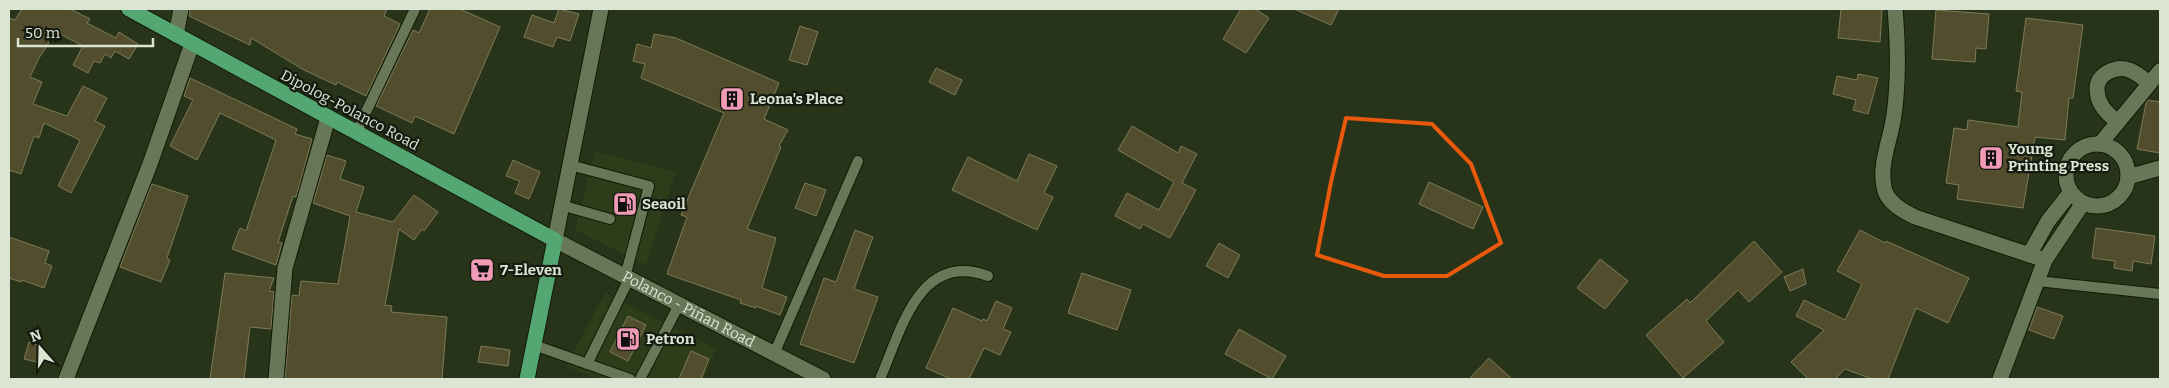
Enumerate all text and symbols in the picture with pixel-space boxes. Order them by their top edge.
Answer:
scale bar [18,15,152,47]
text: 50 m [25,24,61,42]
street label: Dipolog-Polanco Road [278,66,422,154]
building icon: Leona's Place [719,86,745,112]
place label: Leona's Place [750,90,843,108]
place label: Young Printing Press [2008,140,2109,175]
building icon: Young Printing Press [1978,145,2004,171]
fuel station icon: Seaoil [612,191,638,217]
place label: Seaoil [642,195,686,213]
supermarket icon: 7-Eleven [469,257,495,283]
place label: 7-Eleven [500,261,562,279]
street label: Polanco - Piñan Road [619,267,758,351]
north arrow [15,323,65,373]
text: N [28,326,44,346]
fuel station icon: Petron [615,326,641,352]
place label: Petron [646,330,695,348]

